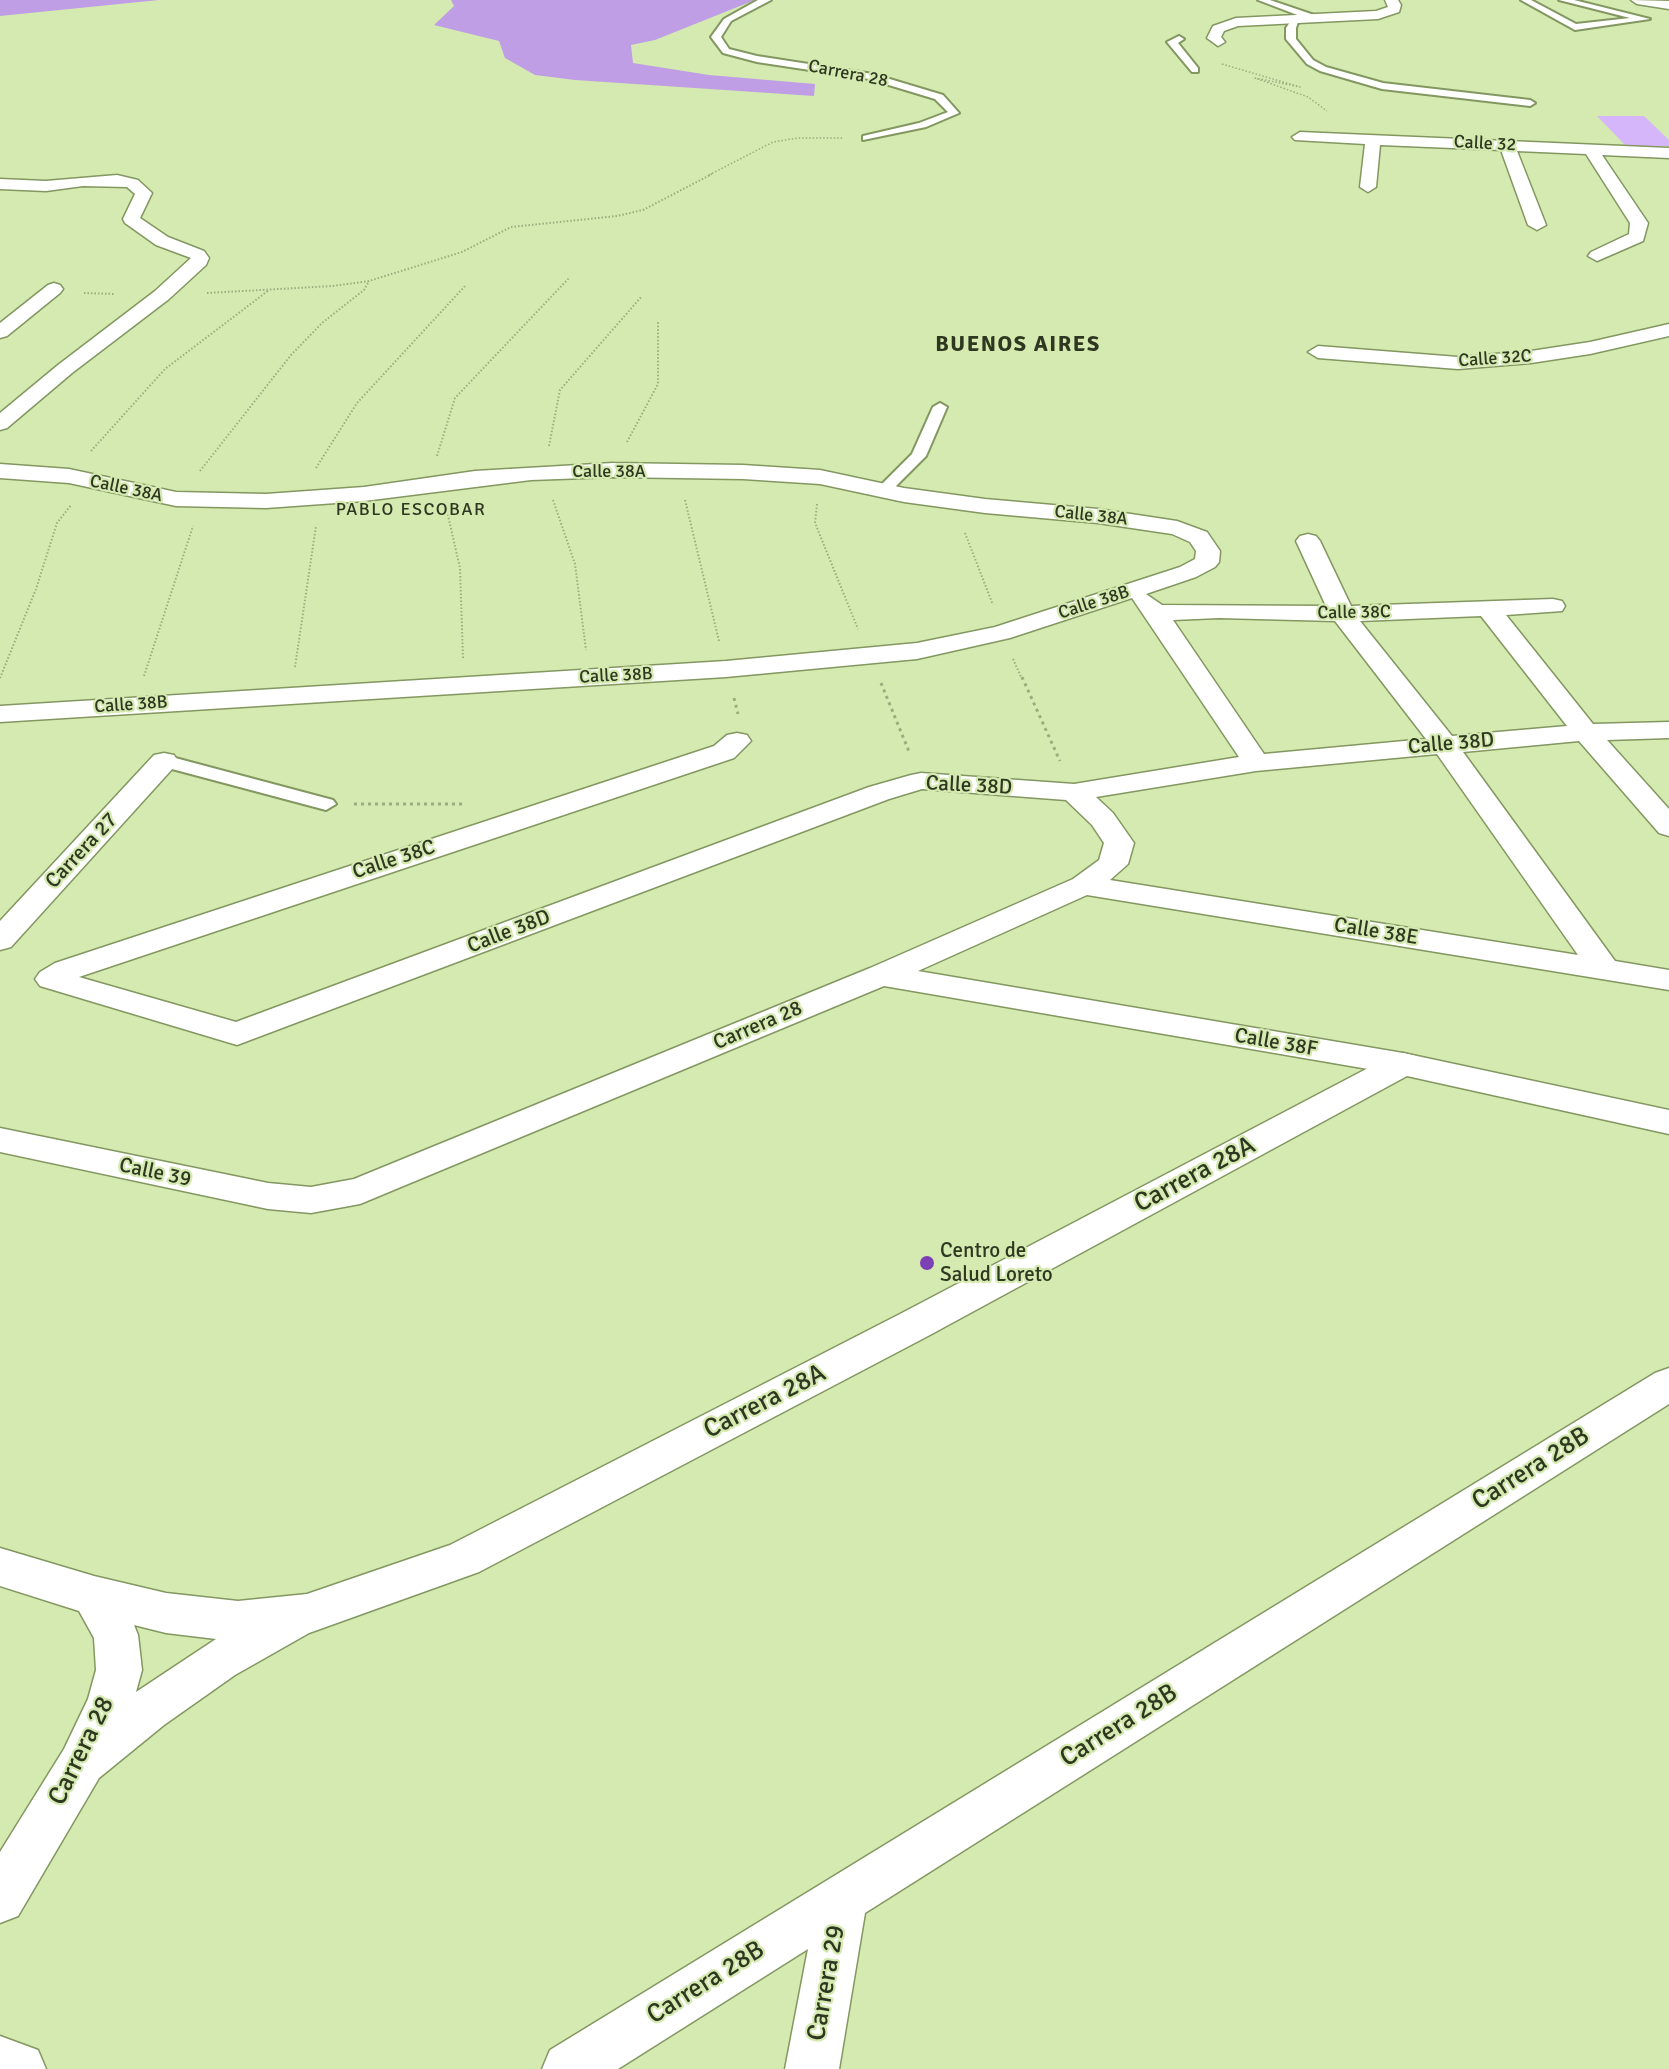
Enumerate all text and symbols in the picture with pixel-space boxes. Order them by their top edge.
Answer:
street label: Carrera 28 [806,56,890,92]
street label: Calle 32 [1453,132,1517,156]
district label: BUENOS AIRES [935,332,1101,358]
street label: Calle 32C [1458,346,1532,372]
street label: Calle 38A [572,461,646,483]
street label: Calle 38A [88,471,164,507]
district label: PABLO ESCOBAR [336,499,486,521]
street label: Calle 38A [1053,501,1129,531]
street label: Calle 38B [1056,581,1132,625]
street label: Calle 38C [1317,602,1391,624]
street label: Calle 38B [579,663,653,689]
street label: Calle 38B [94,692,168,718]
street label: Calle 38D [1407,728,1495,760]
street label: Calle 38D [925,771,1013,801]
street label: Carrera 27 [41,808,123,894]
street label: Calle 38C [349,835,439,885]
street label: Calle 38D [464,905,554,959]
street label: Calle 38E [1332,913,1420,951]
street label: Carrera 28 [710,996,806,1056]
street label: Calle 38F [1233,1023,1319,1063]
street label: Carrera 28A [1129,1130,1261,1220]
street label: Calle 39 [117,1153,193,1193]
place label: Centro de Salud Loreto [940,1238,1053,1288]
marker: Centro de Salud Loreto [918,1254,936,1272]
street label: Carrera 28A [699,1358,831,1446]
street label: Carrera 28B [1467,1421,1595,1517]
street label: Carrera 28B [1055,1678,1183,1774]
street label: Carrera 28 [42,1692,122,1810]
street label: Carrera 29 [802,1923,852,2043]
street label: Carrera 28B [642,1935,770,2031]

